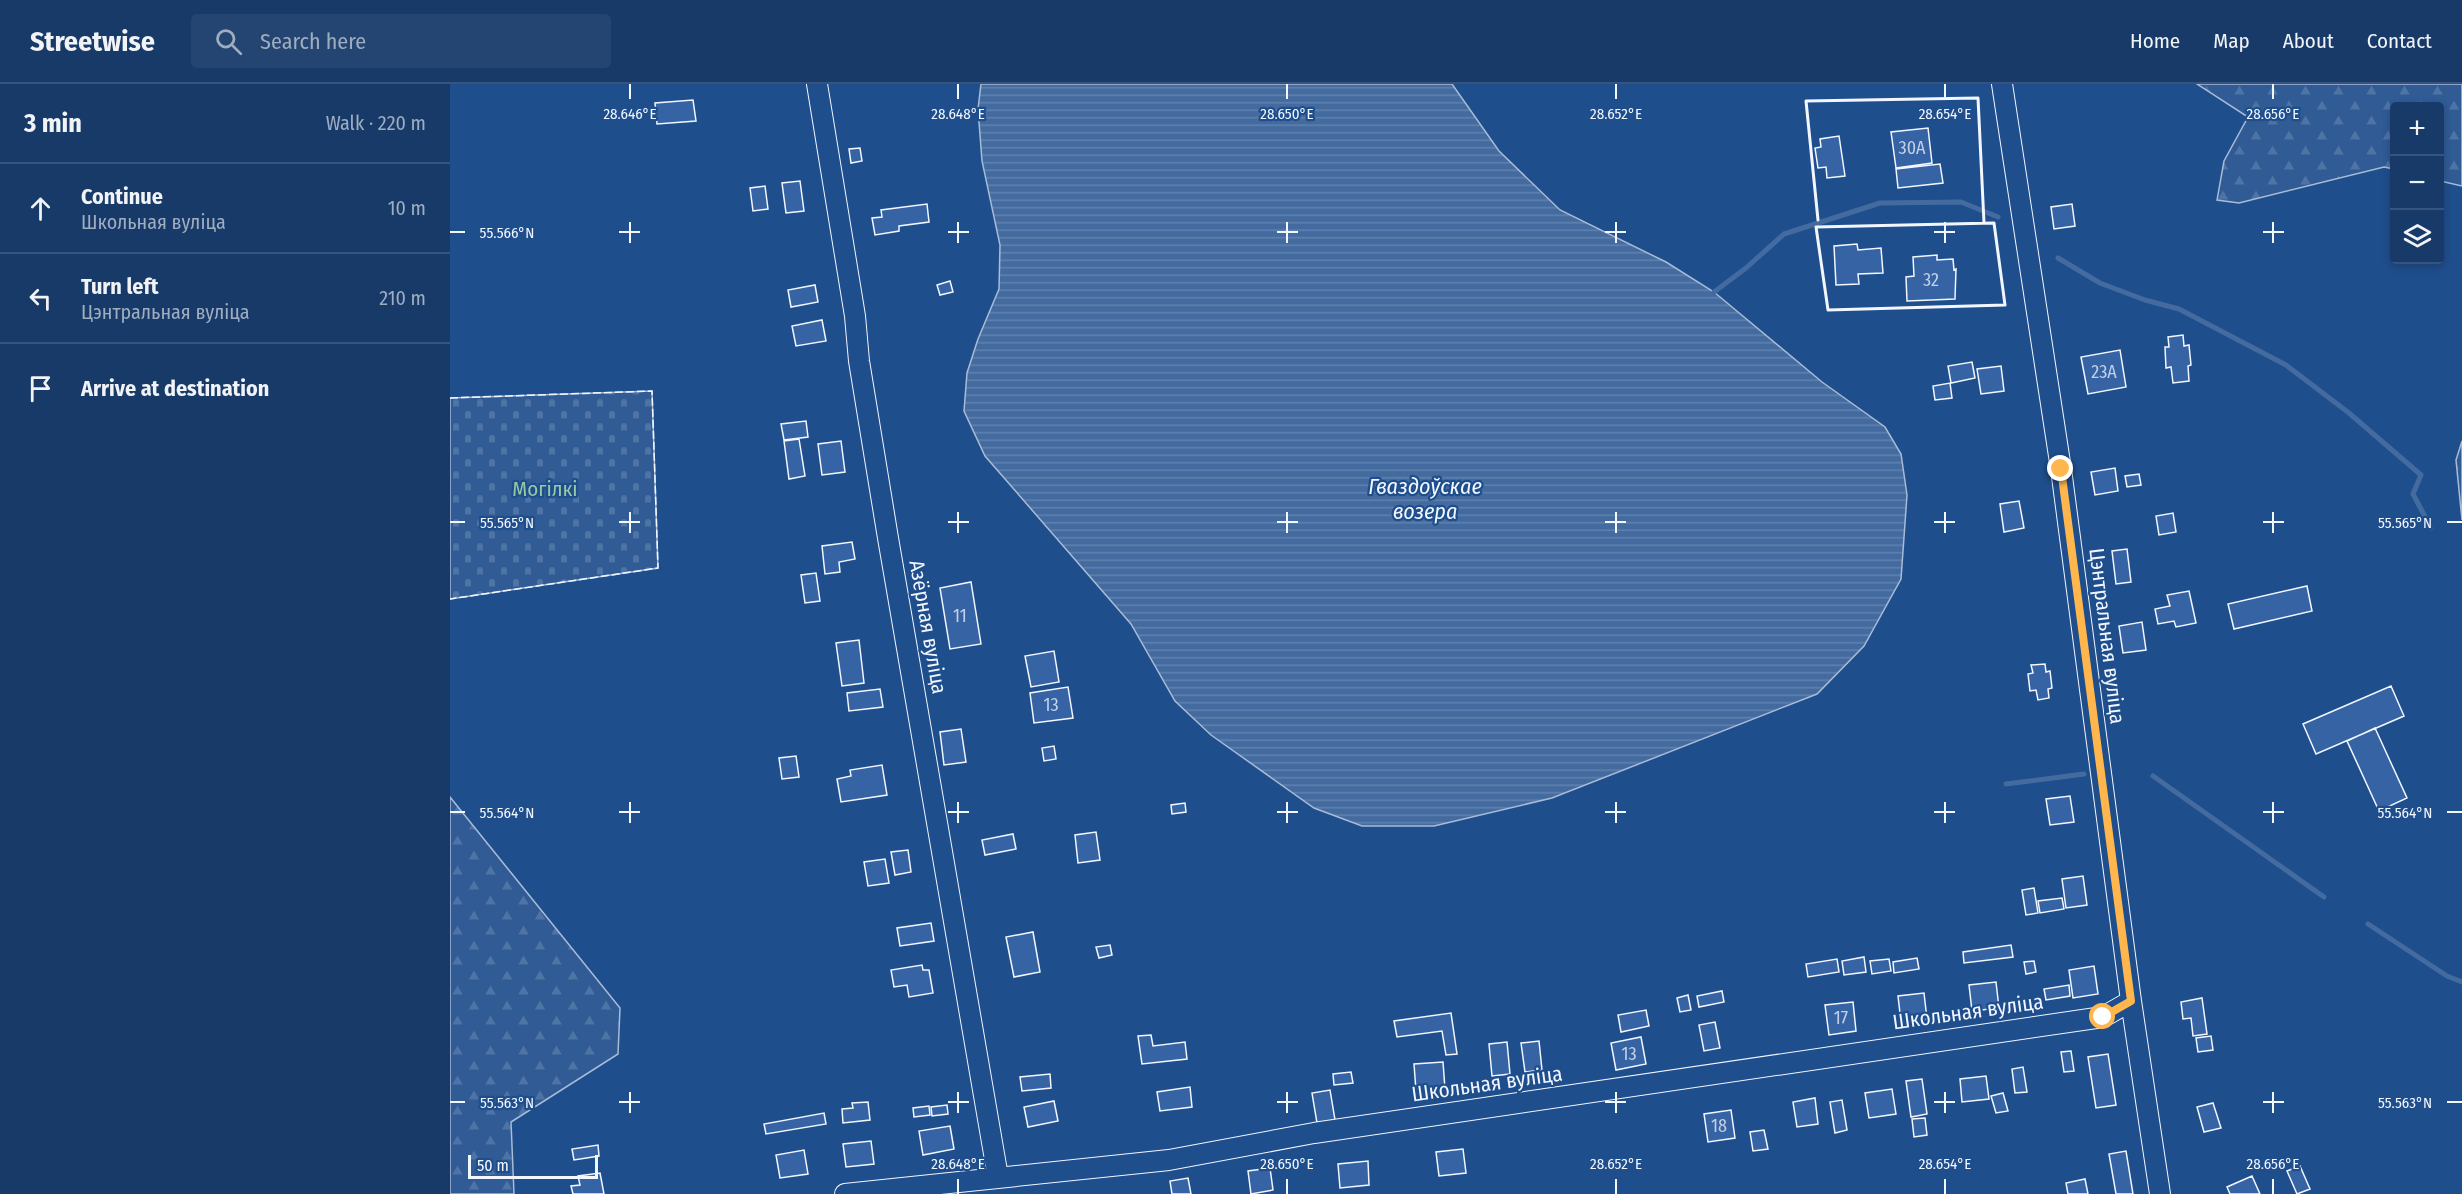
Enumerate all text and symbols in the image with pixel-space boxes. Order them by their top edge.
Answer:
search box [191,14,611,68]
text: Streetwise [30,25,155,58]
icon: search [212,25,245,58]
text: Search here [260,28,366,55]
text: Home [2130,28,2180,54]
text: Map [2213,28,2250,54]
text: About [2283,28,2334,54]
text: Contact [2367,28,2432,54]
map controls [2390,102,2444,264]
button: + [2390,102,2444,156]
text: 28.646°E [603,105,657,123]
text: 28.648°E [931,105,985,123]
text: 28.650°E [1260,105,1314,123]
text: 28.652°E [1590,105,1642,123]
text: 28.654°E [1919,105,1971,123]
text: 28.656°E [2247,105,2299,123]
text: 3 min [24,108,82,139]
text: Walk · 220 m [326,111,426,135]
house number: 30А [1899,137,1926,159]
button: − [2390,156,2444,210]
text: Continue [81,183,163,210]
icon: ahead [24,192,57,225]
text: 10 m [388,196,426,220]
text: Школьная вуліца [81,210,226,234]
button: layers [2390,210,2444,264]
text: 55.566°N [480,224,534,242]
house number: 32 [1923,269,1939,291]
text: Turn left [81,273,159,300]
icon: left [24,282,57,315]
text: 210 m [379,286,426,310]
text: Цэнтральная вуліца [81,300,250,324]
house number: 23А [2091,361,2117,383]
icon: arrive [24,372,57,405]
text: Arrive at destination [81,375,269,402]
route end [2047,455,2073,481]
water label: Гваздоўскае возера [1368,473,1482,525]
park label: Могілкі [512,476,578,502]
text: 55.565°N [480,514,534,532]
text: 55.565°N [2378,514,2432,532]
street label: Цэнтральная вуліца [2083,547,2131,725]
street label: Азёрная вуліца [903,558,953,696]
house number: 11 [953,605,967,627]
house number: 13 [1043,694,1059,716]
text: 55.564°N [480,804,534,822]
text: 55.564°N [2378,804,2432,822]
street label: Школьная вуліца [1891,989,2045,1035]
route start [2089,1003,2115,1029]
house number: 17 [1834,1007,1848,1029]
house number: 13 [1621,1043,1637,1065]
street label: Школьная вуліца [1410,1061,1564,1107]
text: 55.563°N [480,1094,534,1112]
text: 55.563°N [2378,1094,2432,1112]
house number: 18 [1711,1115,1727,1137]
scale bar [468,1152,598,1180]
text: 28.648°E [931,1155,985,1173]
text: 28.650°E [1260,1155,1314,1173]
text: 28.652°E [1590,1155,1642,1173]
text: 28.654°E [1919,1155,1971,1173]
text: 28.656°E [2247,1155,2299,1173]
text: 50 m [477,1156,509,1175]

